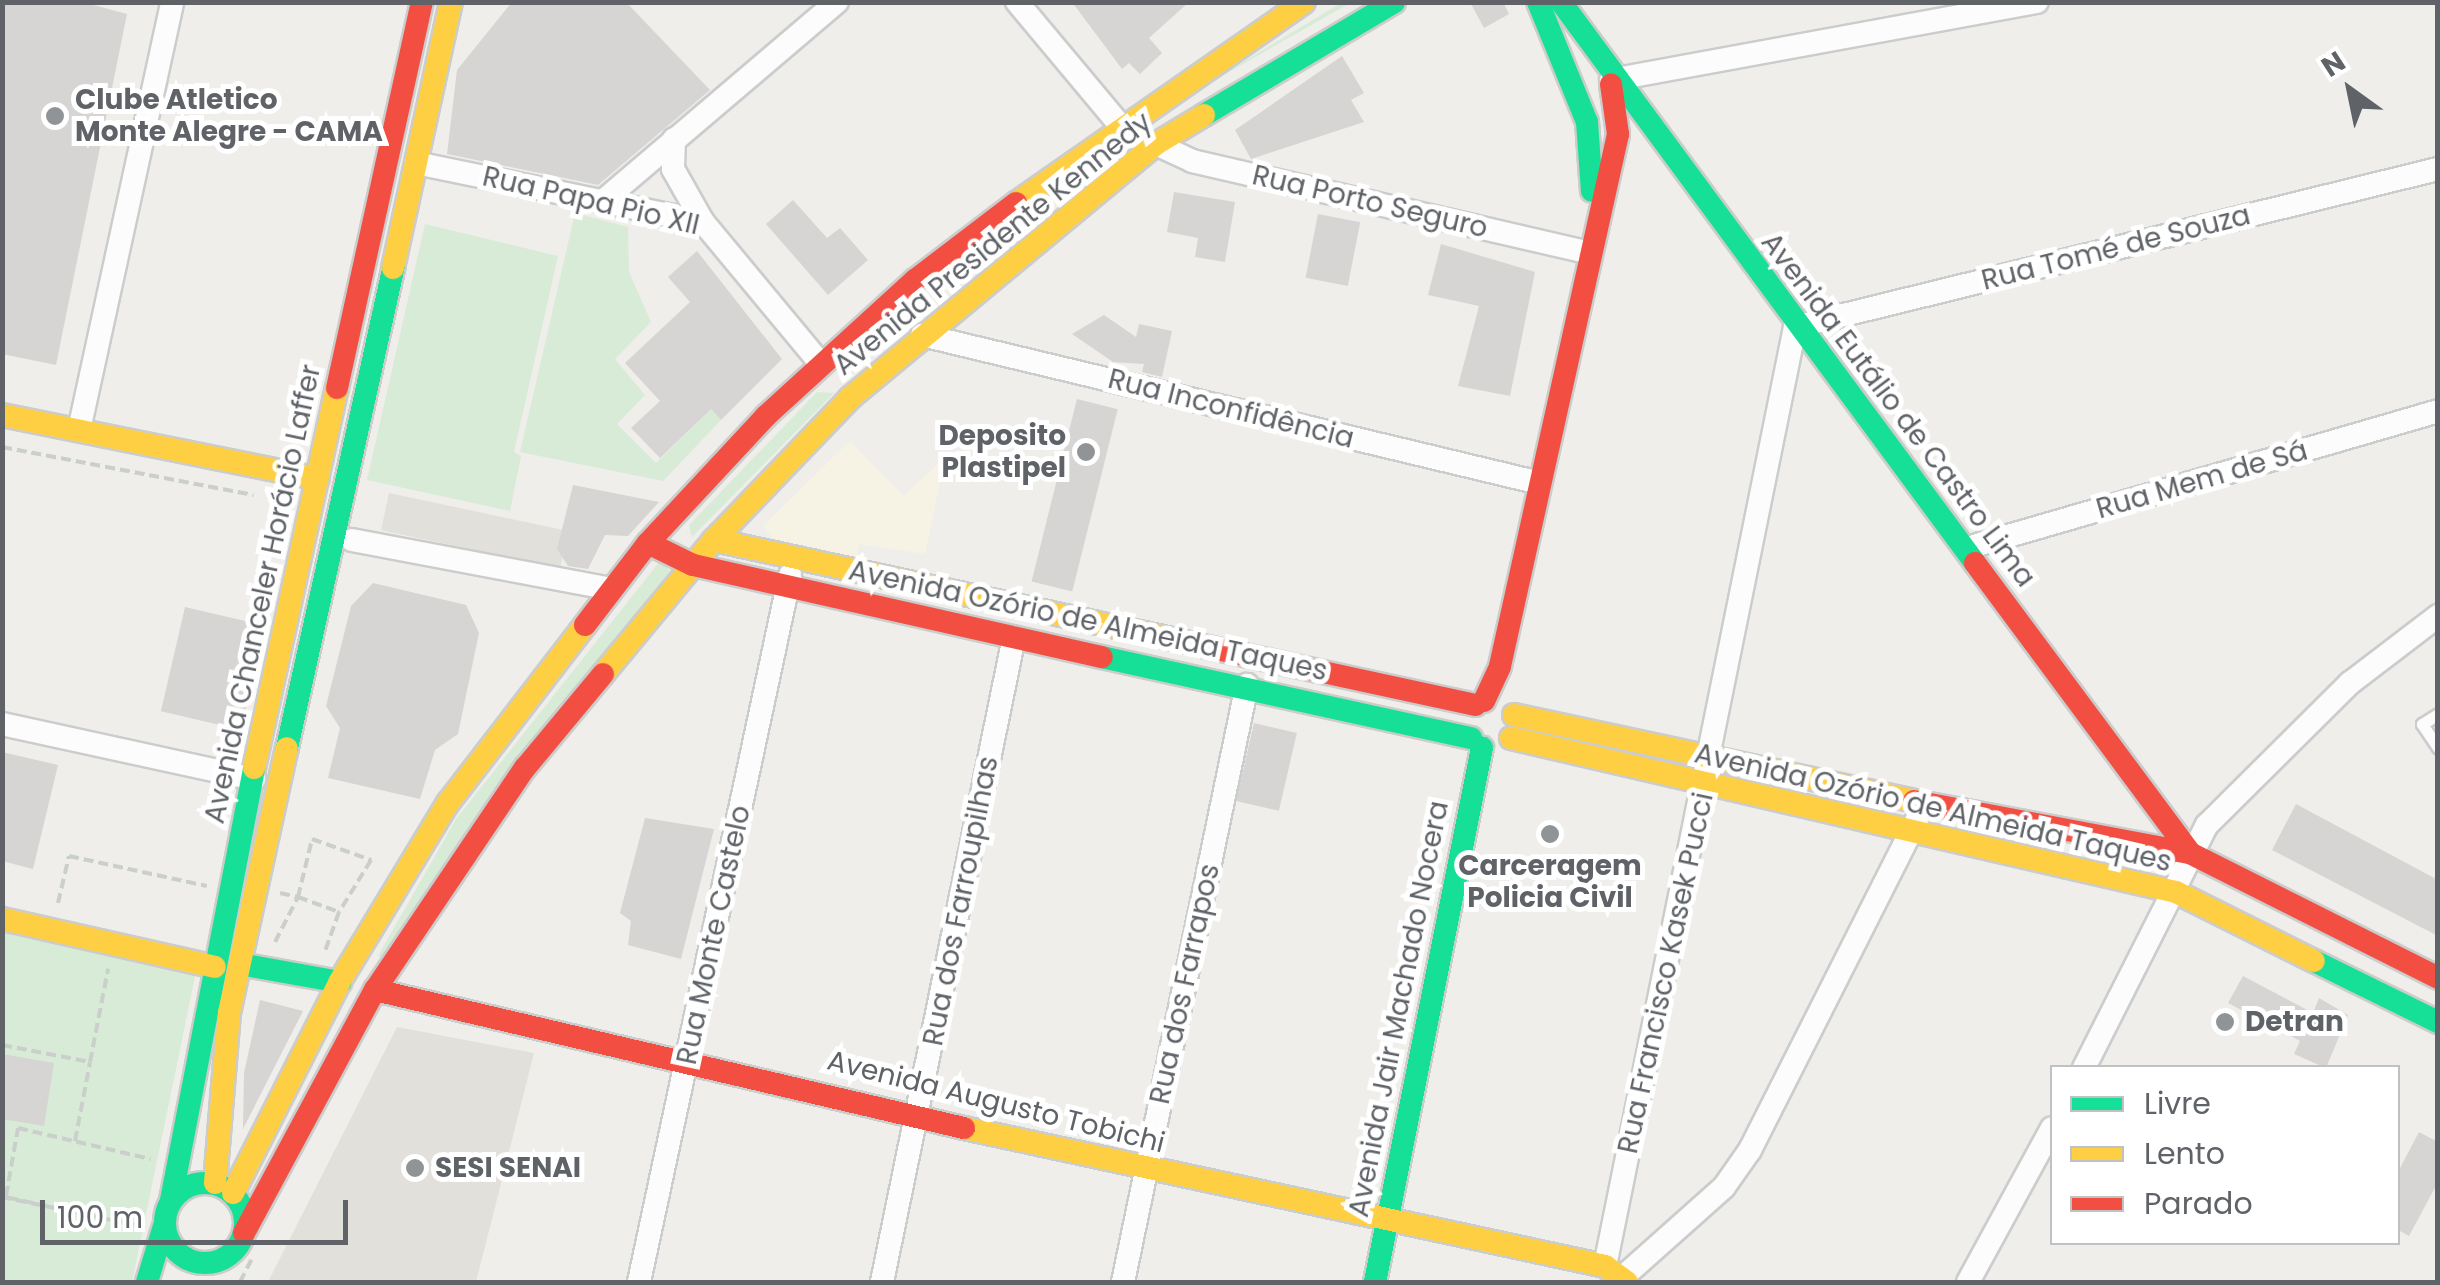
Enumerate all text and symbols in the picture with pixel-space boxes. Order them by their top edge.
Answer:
north arrow [2300,40,2400,140]
text: N [2314,42,2353,87]
place label: Clube Atletico Monte Alegre - CAMA [75,83,383,149]
marker: Clube Atletico Monte Alegre - CAMA [44,105,66,127]
street label: Avenida Presidente Kennedy [827,105,1159,383]
street label: Rua Porto Seguro [1249,159,1491,245]
street label: Rua Papa Pio XII [479,160,703,242]
street label: Rua Tomé de Souza [1978,198,2254,298]
street label: Avenida Eutálio de Castro Lima [1754,226,2042,594]
street label: Avenida Chanceler Horácio Laffer [198,362,328,826]
street label: Rua Inconfidência [1105,362,1357,456]
place label: Deposito Plastipel [938,419,1066,485]
street label: Rua Mem de Sá [2092,434,2312,526]
marker: Deposito Plastipel [1075,441,1097,463]
street label: Avenida Ozório de Almeida Taques [846,554,1330,688]
street label: Avenida Ozório de Almeida Taques [1691,737,2175,879]
street label: Rua dos Farroupilhas [916,753,1006,1049]
street label: Rua Francisco Kasek Pucci [1611,789,1721,1157]
street label: Avenida Jair Machado Nocera [1342,798,1456,1220]
street label: Rua Monte Castelo [670,802,758,1068]
marker: Carceragem Policia Civil [1539,823,1561,845]
place label: Carceragem Policia Civil [1458,849,1642,915]
street label: Rua dos Farrapos [1143,861,1227,1107]
place label: Detran [2245,1005,2344,1039]
marker: Detran [2214,1011,2236,1033]
street label: Avenida Augusto Tobichi [824,1044,1168,1160]
legend [2050,1065,2400,1245]
text: Livre [2144,1082,2211,1125]
text: Lento [2144,1132,2225,1175]
place label: SESI SENAI [435,1151,581,1185]
marker: SESI SENAI [404,1157,426,1179]
scale bar [45,1180,352,1242]
text: Parado [2144,1182,2253,1225]
text: 100 m [57,1196,143,1239]

